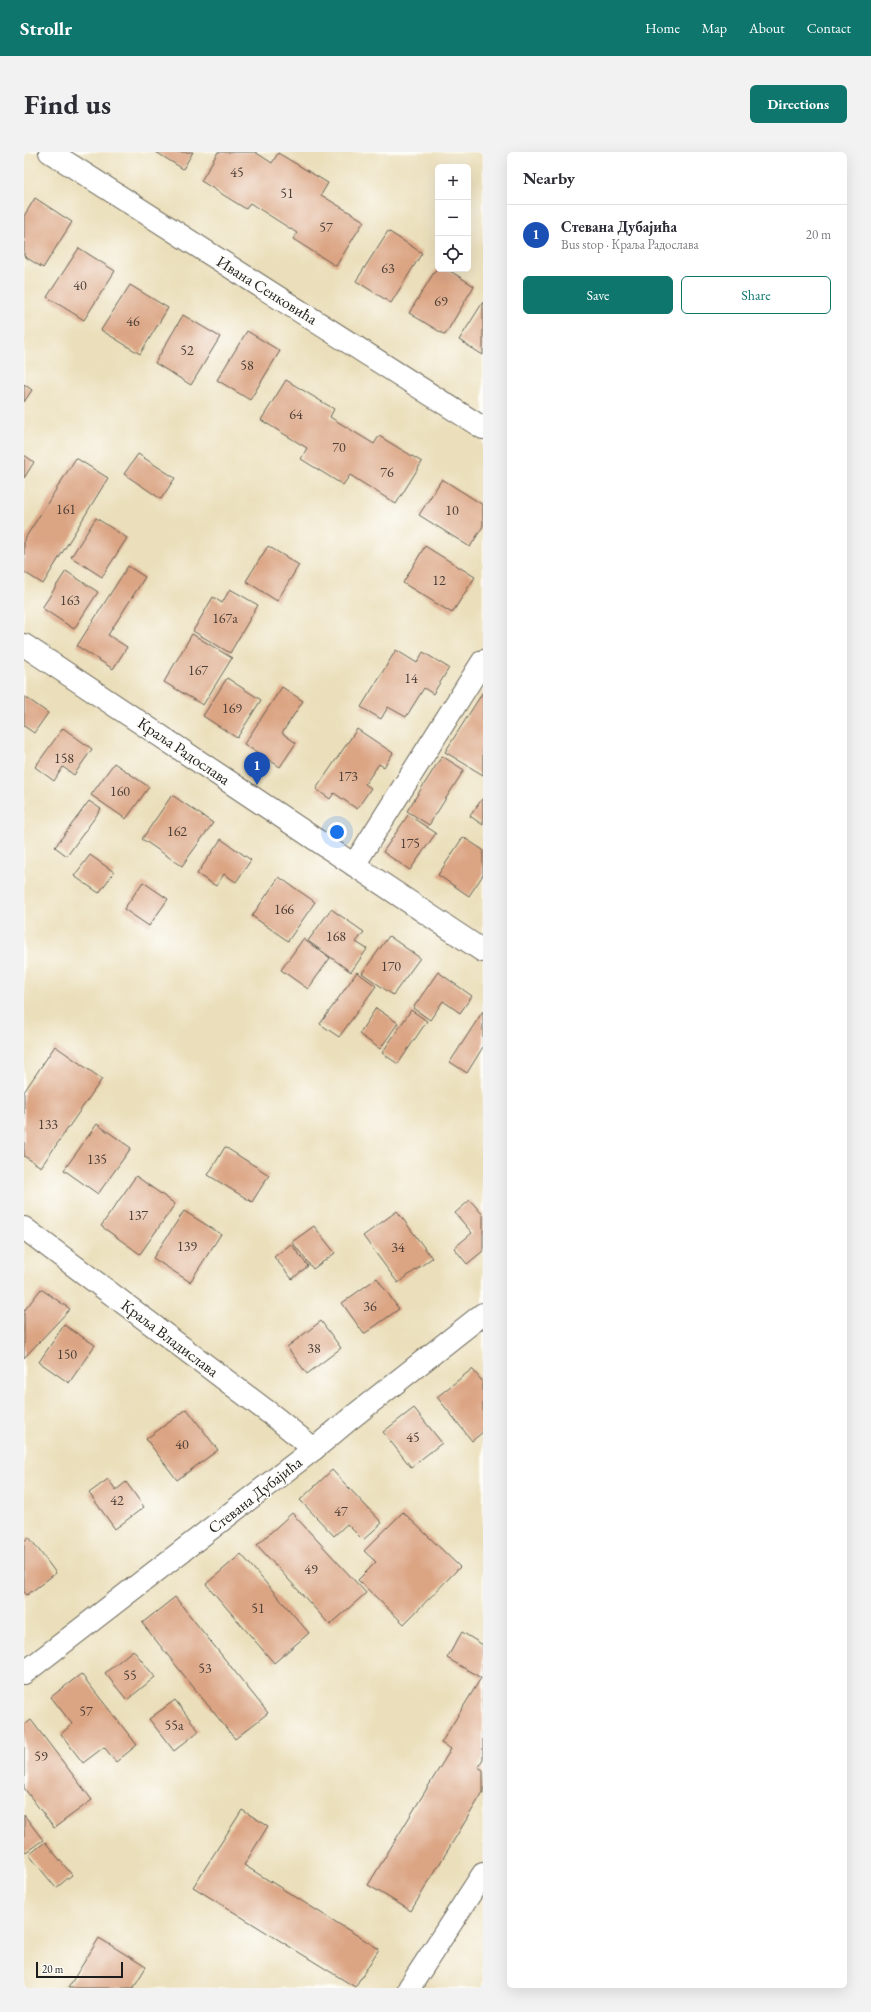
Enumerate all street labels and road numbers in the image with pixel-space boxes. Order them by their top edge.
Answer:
street label: Ивана Сенковића [213,251,322,330]
street label: Краља Радослава [134,712,235,790]
street label: Краља Владислава [117,1294,223,1382]
street label: Стевана Дубајића [204,1451,307,1538]

